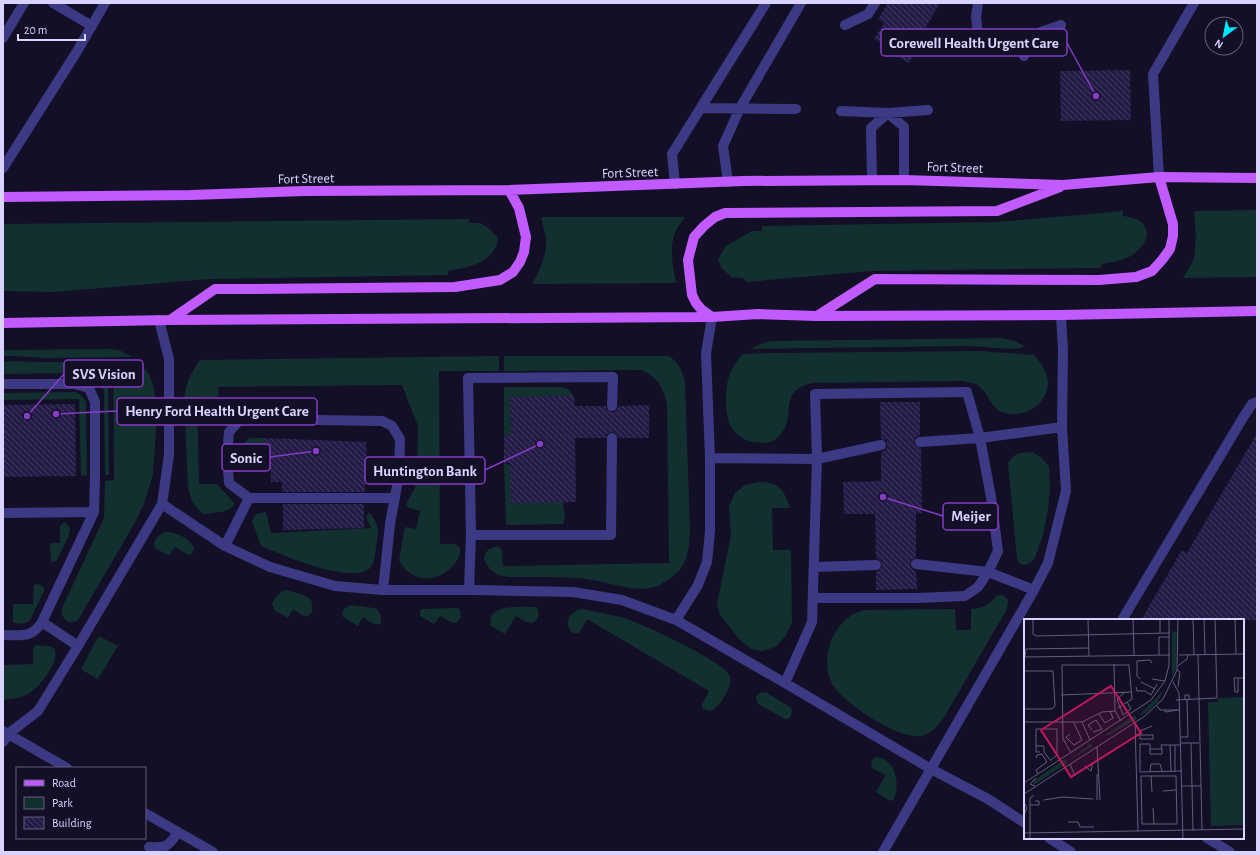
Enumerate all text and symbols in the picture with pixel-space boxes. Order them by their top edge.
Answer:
scale bar [18,16,85,42]
north arrow [1204,16,1244,56]
text: 20 m [24,24,47,36]
callout: Corewell Health Urgent Care [881,29,1067,56]
text: Corewell Health Urgent Care [889,36,1059,51]
text: N [1213,37,1225,51]
street label: Fort Street [926,160,984,176]
street label: Fort Street [602,165,659,181]
street label: Fort Street [278,171,335,186]
callout: SVS Vision [64,360,143,387]
text: SVS Vision [72,367,136,382]
callout: Henry Ford Health Urgent Care [117,398,317,425]
text: Henry Ford Health Urgent Care [125,404,309,419]
callout: Sonic [222,444,270,471]
text: Sonic [230,451,262,466]
callout: Huntington Bank [365,457,485,484]
text: Huntington Bank [373,464,478,479]
callout: Meijer [943,503,998,530]
text: Meijer [951,509,991,524]
inset map [1024,619,1244,839]
legend [16,767,146,839]
text: Road [52,777,76,789]
text: Park [52,797,73,809]
text: Building [52,817,92,829]

